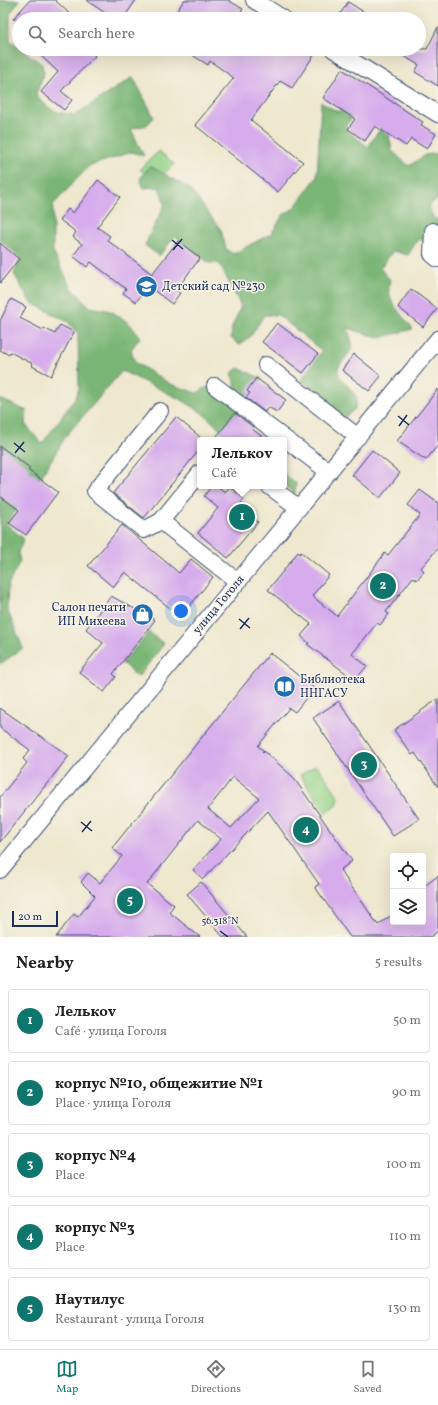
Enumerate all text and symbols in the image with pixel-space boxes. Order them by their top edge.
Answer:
search box [12,12,426,56]
icon: search [26,23,48,45]
text: Search here [58,24,135,45]
school or university icon: Детский сад №230 [133,274,159,300]
place label: Детский сад №230 [162,279,265,295]
popup [197,437,287,489]
text: Лелькоv [211,444,273,465]
text: Café [211,465,237,483]
pin: 1 [229,502,255,532]
pin: 2 [370,571,396,601]
street label: улица Гоголя [190,572,248,638]
place label: Салон печати ИП Михеева [52,600,126,630]
your location [171,601,191,621]
shop icon: Салон печати ИП Михеева [129,602,155,628]
place label: Библиотека ННГАСУ [300,672,365,702]
library icon: Библиотека ННГАСУ [271,674,297,700]
pin: 3 [351,750,377,780]
pin: 4 [293,815,319,845]
map controls [390,853,426,925]
button: locate [390,853,426,889]
pin: 5 [117,886,143,916]
button: layers [390,889,426,925]
scale bar [12,909,58,928]
text: 20 m [18,910,42,925]
text: 56.318°N [201,914,239,928]
text: Nearby [16,952,74,975]
text: 5 results [375,954,422,972]
text: Лелькоv [55,1002,116,1023]
text: 1 [27,1012,33,1030]
text: 50 m [393,1012,421,1030]
text: Café · улица Гоголя [55,1023,167,1041]
text: корпус №10, общежитие №1 [55,1074,263,1095]
text: 2 [27,1084,33,1102]
text: 90 m [392,1084,421,1102]
text: Place · улица Гоголя [55,1095,171,1113]
text: корпус №4 [55,1146,136,1167]
text: 3 [27,1156,33,1174]
text: 100 m [386,1156,421,1174]
text: Place [55,1167,85,1185]
text: корпус №3 [55,1218,135,1239]
text: 4 [26,1228,34,1246]
text: 110 m [389,1228,421,1246]
text: Place [55,1239,85,1257]
text: Наутилус [55,1290,125,1311]
text: 5 [27,1300,33,1318]
text: 130 m [388,1300,421,1318]
text: Restaurant · улица Гоголя [55,1311,204,1329]
tab: Map [56,1358,78,1397]
tab: Directions [191,1358,241,1397]
tab: Saved [353,1358,382,1397]

